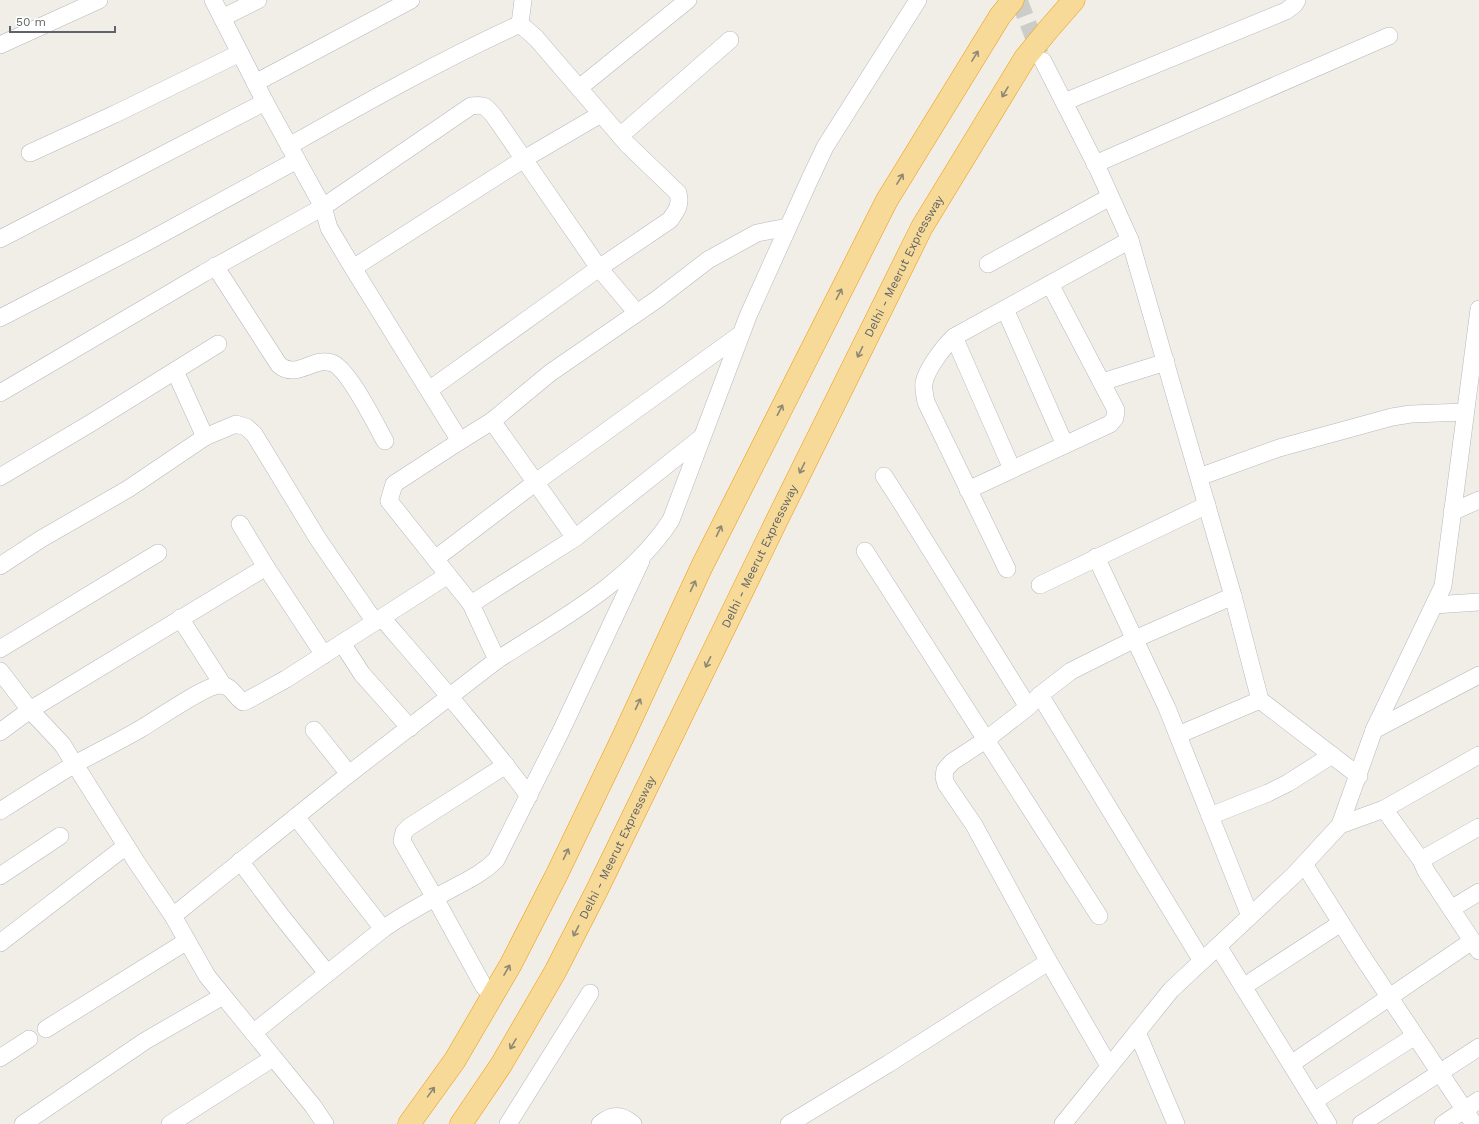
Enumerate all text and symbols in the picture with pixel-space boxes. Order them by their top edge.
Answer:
scale bar [10,8,115,34]
text: 50 m [16,15,46,29]
one-way arrow [972,50,980,62]
one-way arrow [1000,86,1008,98]
one-way arrow [896,174,904,185]
street label: Delhi - Meerut Expressway [862,192,947,340]
one-way arrow [836,288,843,300]
one-way arrow [856,346,863,358]
one-way arrow [777,404,784,416]
one-way arrow [798,462,805,474]
street label: Delhi - Meerut Expressway [719,482,801,630]
one-way arrow [716,525,723,537]
one-way arrow [689,580,697,592]
one-way arrow [704,656,711,668]
one-way arrow [635,698,642,710]
street label: Delhi - Meerut Expressway [576,773,659,922]
one-way arrow [563,849,570,861]
one-way arrow [572,924,579,936]
one-way arrow [504,964,512,976]
one-way arrow [508,1038,516,1050]
one-way arrow [427,1087,435,1098]

